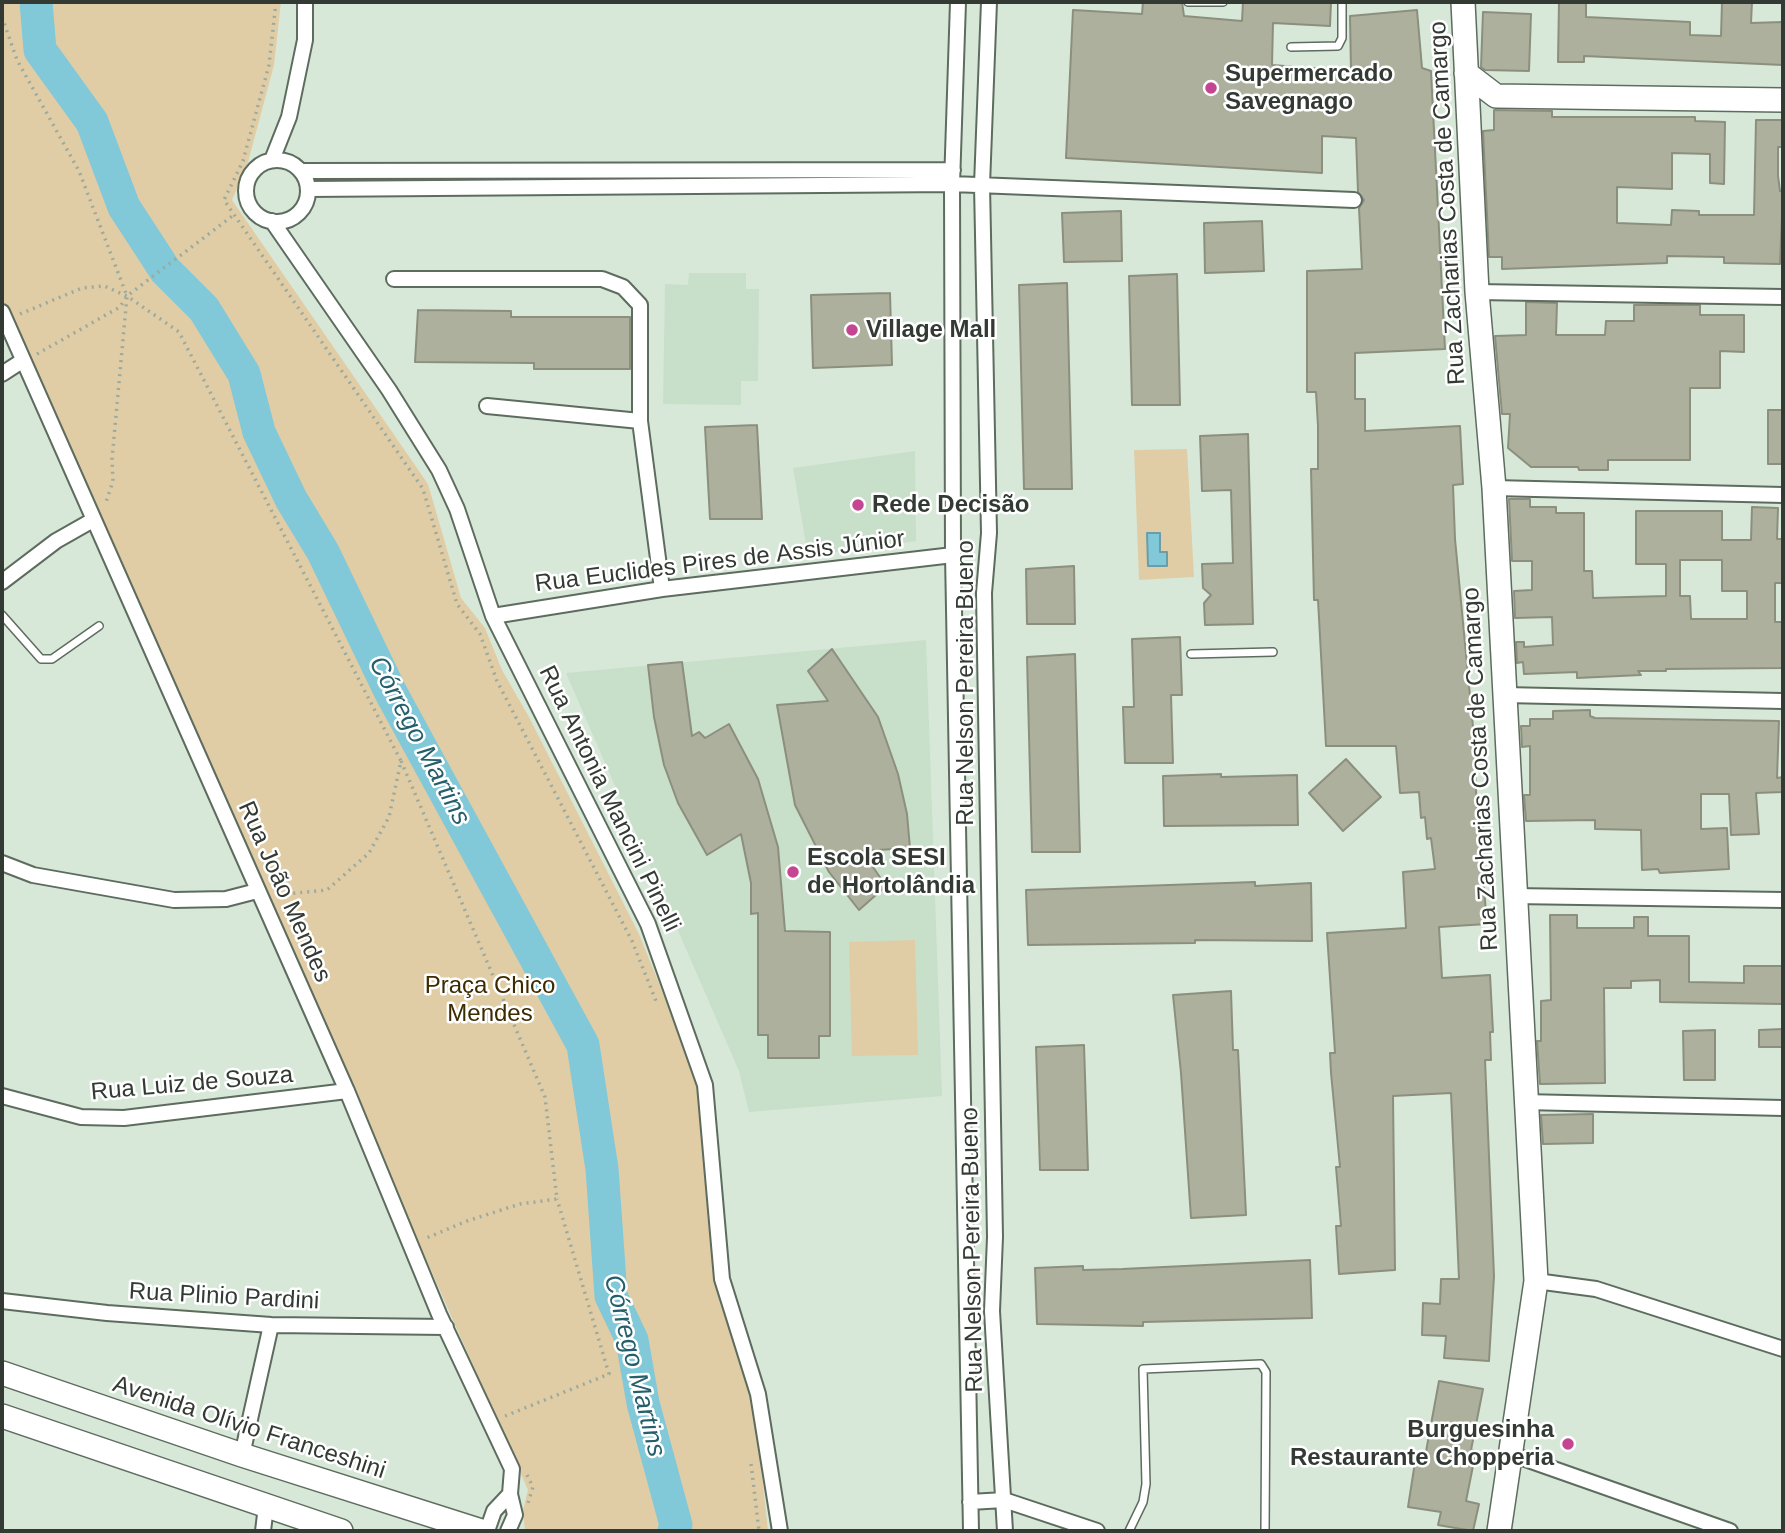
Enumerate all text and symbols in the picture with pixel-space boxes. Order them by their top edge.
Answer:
street label: Rua Zacharias Costa de Camargo [1424,20,1472,386]
place label: Supermercado Savegnago [1225,60,1393,116]
marker: Supermercado Savegnago [1203,80,1219,96]
place label: Village Mall [866,316,996,344]
marker: Village Mall [844,322,860,338]
place label: Rede Decisão [872,491,1029,519]
marker: Rede Decisão [850,497,866,513]
street label: Rua Euclides Pires de Assis Júnior [534,525,906,599]
street label: Rua Nelson Pereira Bueno [952,540,980,826]
street label: Rua Zacharias Costa de Camargo [1457,586,1505,952]
water label: Córrego Martins [361,651,477,831]
street label: Rua Antonia Mancini Pinelli [532,661,686,937]
street label: Rua João Mendes [231,797,337,987]
place label: Escola SESI de Hortolândia [807,844,975,900]
marker: Escola SESI de Hortolândia [785,864,801,880]
park label: Praça Chico Mendes [425,972,555,1028]
street label: Rua Luiz de Souza [90,1061,294,1107]
street label: Rua Nelson Pereira Bueno [956,1107,990,1393]
water label: Córrego Martins [596,1272,672,1460]
street label: Rua Plinio Pardini [128,1278,320,1316]
street label: Avenida Olívio Franceshini [109,1370,389,1486]
place label: Burguesinha Restaurante Chopperia [1290,1416,1554,1472]
marker: Burguesinha Restaurante Chopperia [1560,1436,1576,1452]

